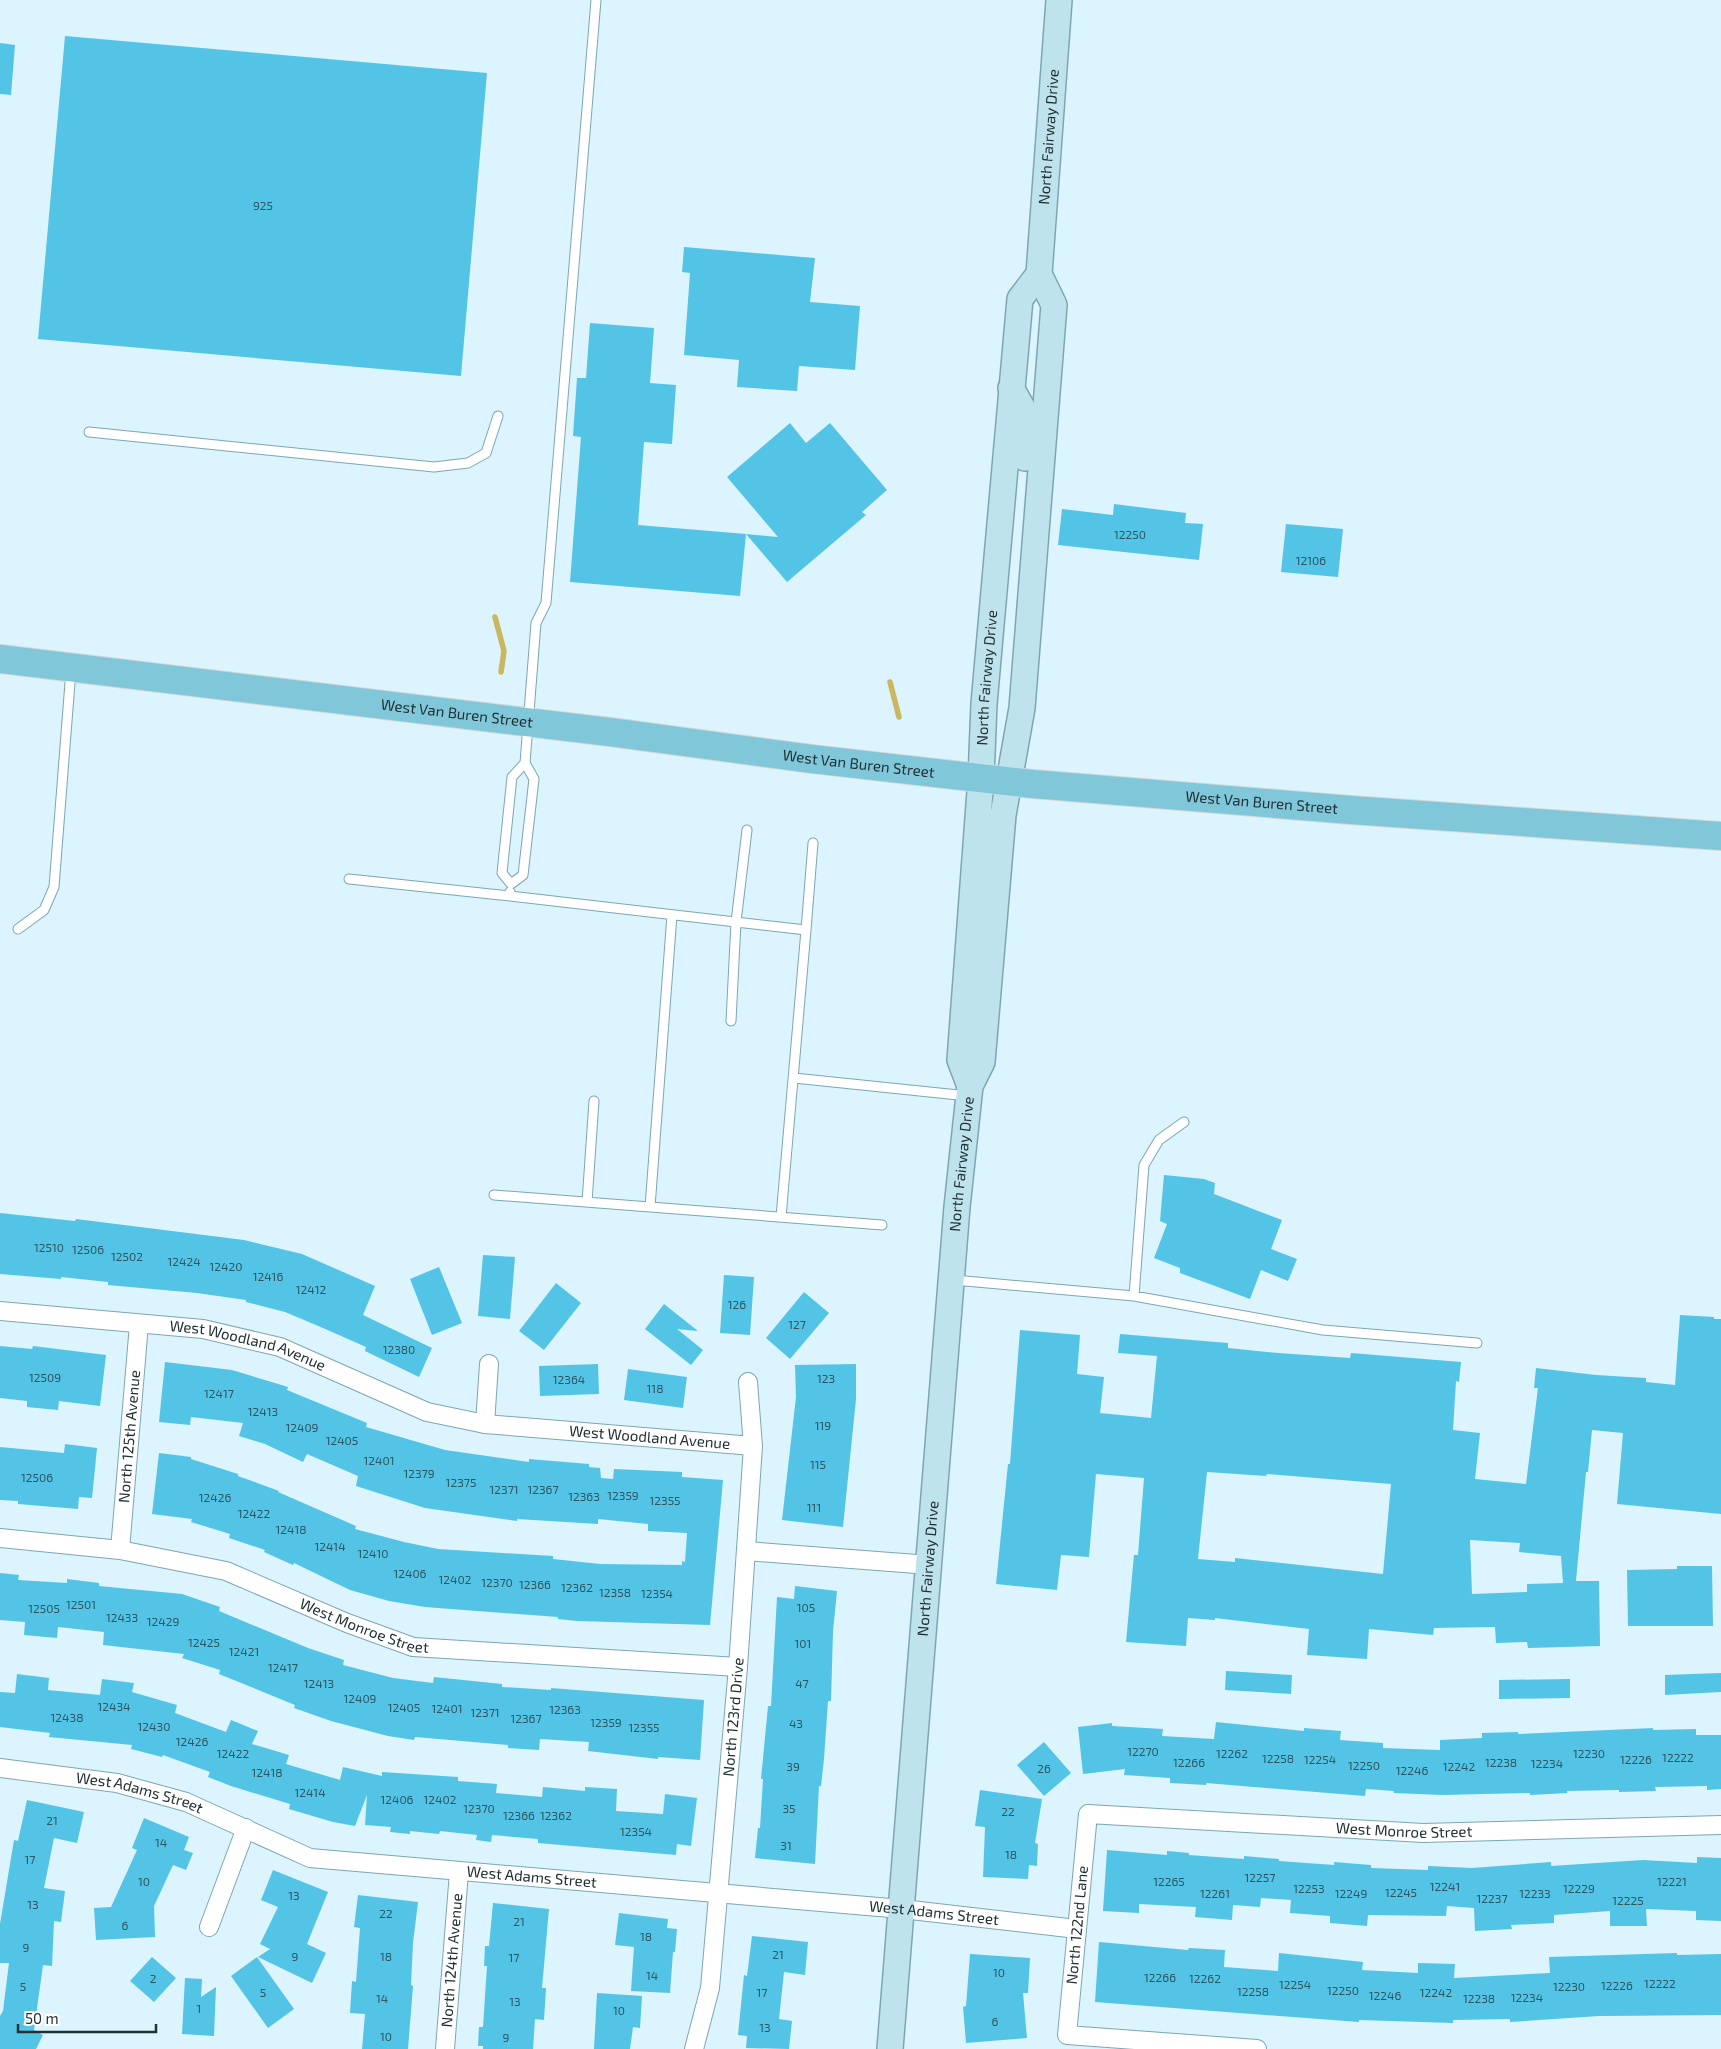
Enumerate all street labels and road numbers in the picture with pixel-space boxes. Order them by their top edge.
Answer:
street label: North Fairway Drive [1034,68,1062,205]
street label: North Fairway Drive [972,609,1000,746]
street label: West Van Buren Street [380,695,534,731]
street label: West Van Buren Street [782,745,936,781]
street label: West Van Buren Street [1185,786,1339,817]
street label: North Fairway Drive [945,1095,977,1232]
street label: West Woodland Avenue [169,1316,329,1374]
street label: North 125th Avenue [114,1369,143,1503]
street label: West Woodland Avenue [568,1421,731,1452]
street label: North Fairway Drive [913,1500,942,1637]
street label: West Monroe Street [297,1594,430,1656]
street label: North 123rd Drive [718,1657,747,1777]
street label: West Adams Street [75,1768,206,1817]
street label: West Monroe Street [1335,1818,1473,1841]
street label: West Adams Street [466,1862,598,1891]
street label: North 122nd Lane [1062,1865,1091,1985]
street label: North 124th Avenue [437,1893,465,2028]
street label: West Adams Street [868,1896,1000,1928]

